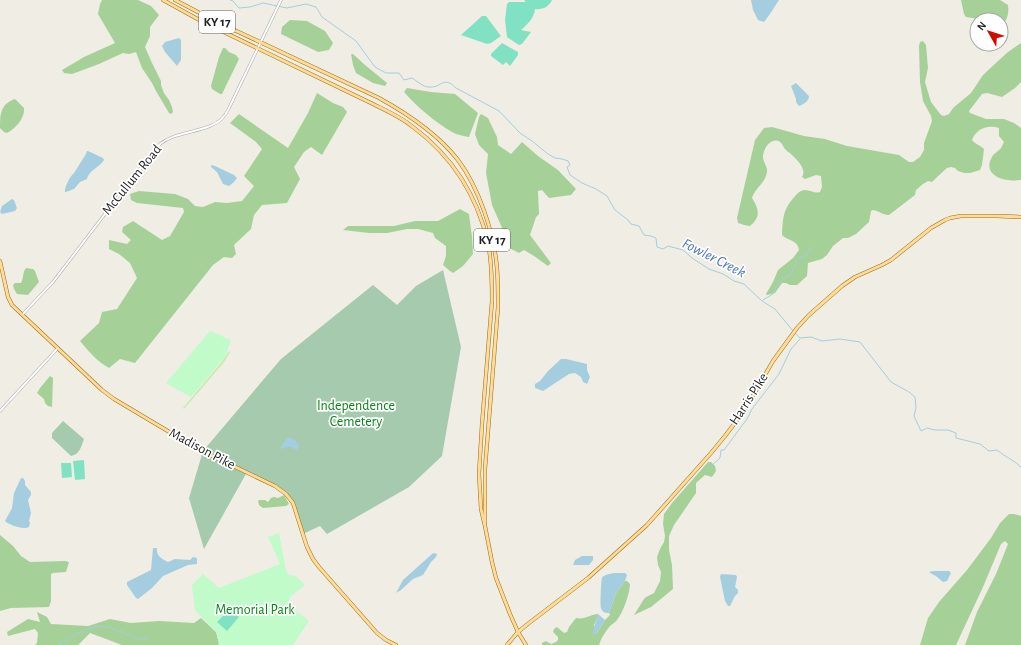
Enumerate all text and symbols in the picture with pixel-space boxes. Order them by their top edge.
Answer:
road number: KY 17 [199,11,235,33]
north arrow [969,12,1009,52]
text: N [975,20,988,32]
street label: McCullum Road [100,142,164,218]
road number: KY 17 [474,229,510,251]
water label: Fowler Creek [680,236,748,280]
street label: Harris Pike [727,371,771,427]
park label: Independence Cemetery [317,399,395,429]
street label: Madison Pike [167,426,237,472]
park label: Memorial Park [215,603,295,617]

